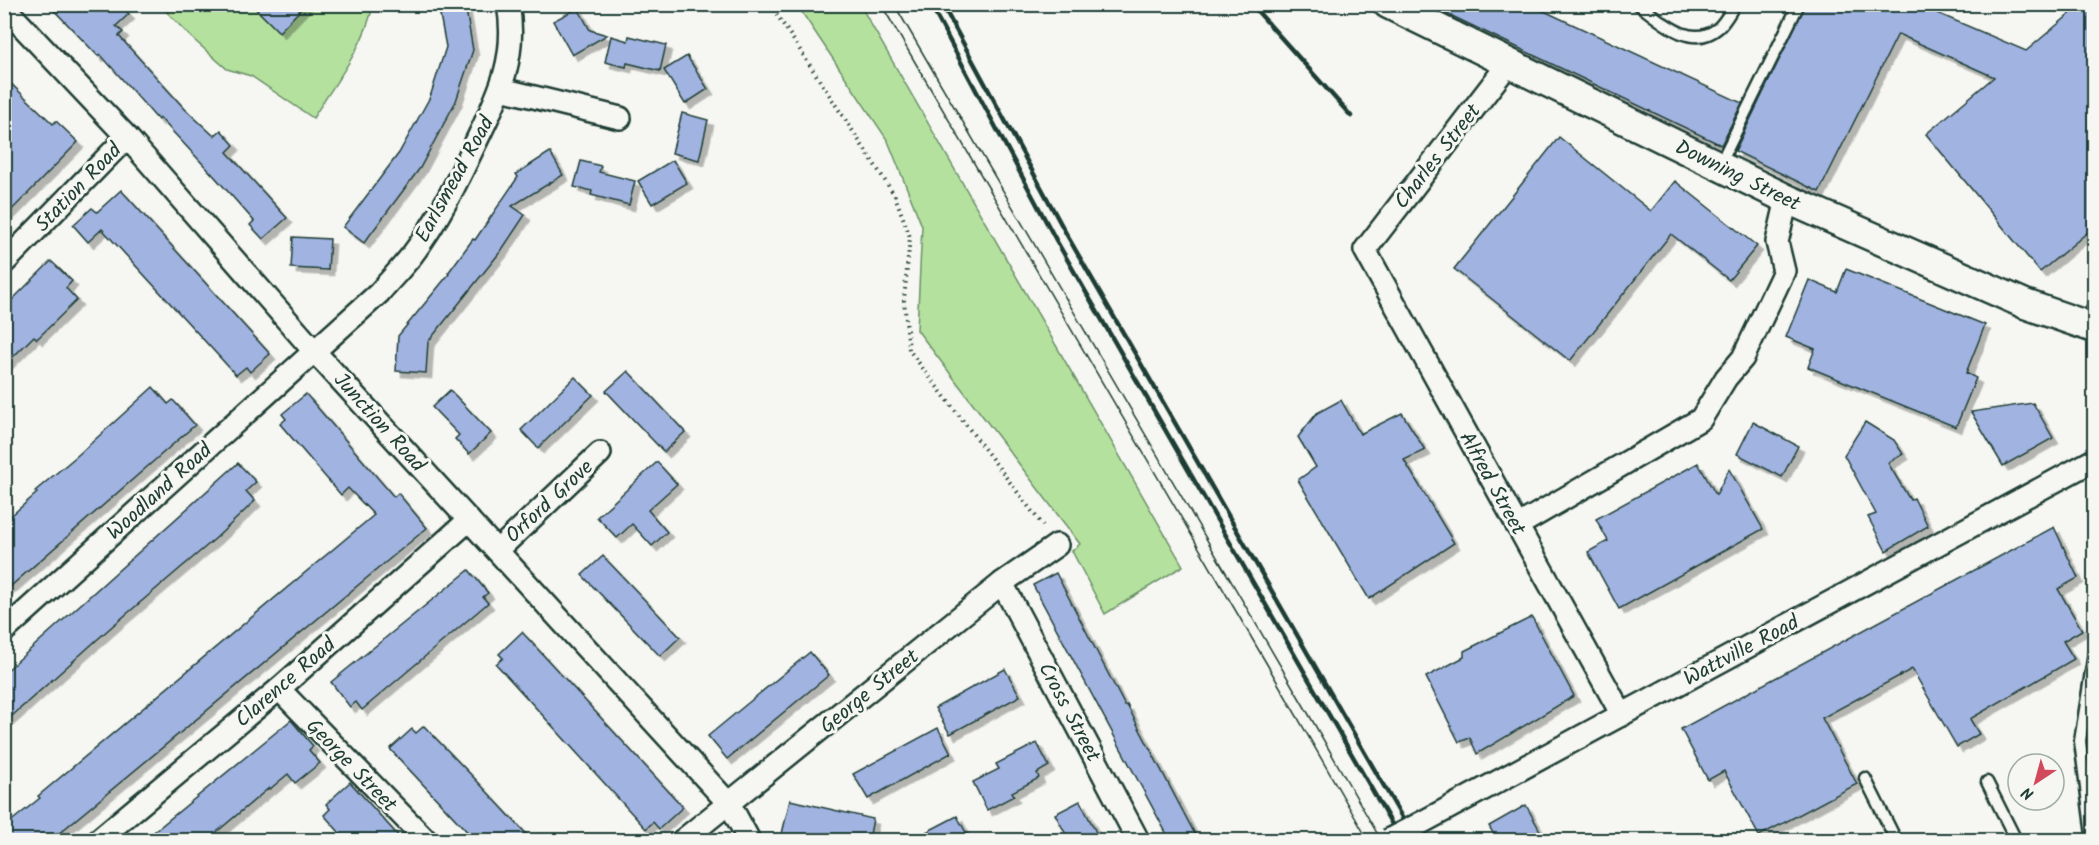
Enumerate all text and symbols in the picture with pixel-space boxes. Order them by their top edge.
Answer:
street label: Charles Street [1386,96,1490,217]
street label: Earlsmead Road [407,110,504,249]
street label: Downing Street [1669,132,1807,221]
street label: Station Road [28,135,131,240]
street label: Junction Road [325,366,433,481]
street label: Alfred Street [1450,426,1534,542]
street label: Woodland Road [99,435,221,549]
street label: Orford Grove [498,452,602,552]
street label: Wattville Road [1678,607,1806,696]
street label: Clarence Road [228,630,344,736]
street label: George Street [813,641,928,743]
street label: Cross Street [1029,657,1109,769]
street label: George Street [297,711,405,821]
north arrow [2006,752,2066,812]
text: N [2017,780,2040,806]

